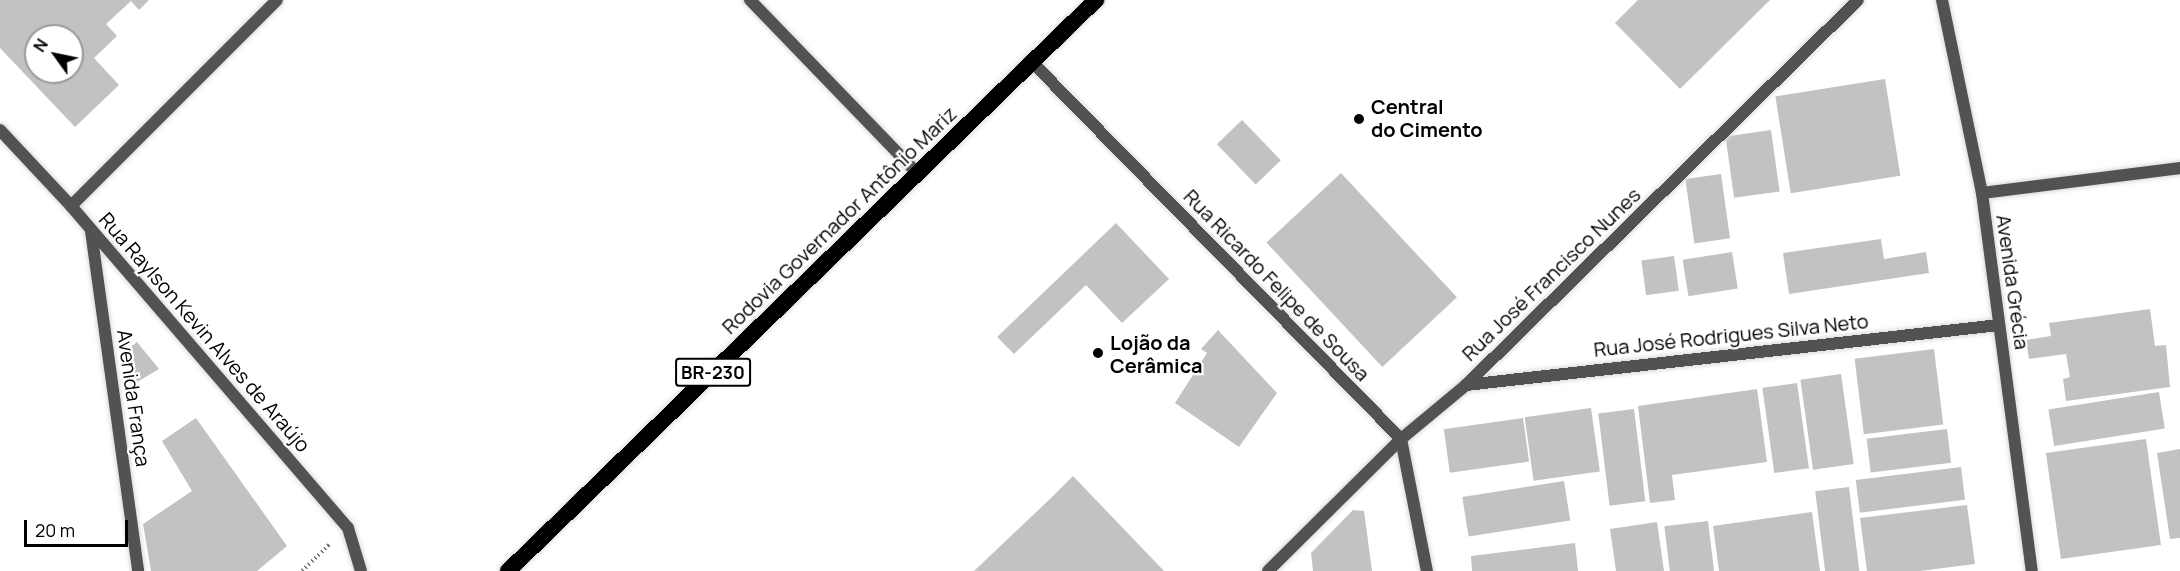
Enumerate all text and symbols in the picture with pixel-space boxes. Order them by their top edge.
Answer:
north arrow [24,24,84,84]
text: N [28,34,53,56]
place label: Central do Cimento [1371,95,1483,142]
street label: Rodovia Governador Antônio Mariz [717,101,961,339]
marker: Central do Cimento [1352,112,1366,126]
street label: Rua José Francisco Nunes [1457,182,1645,366]
street label: Rua Ricardo Felipe de Sousa [1179,184,1375,386]
street label: Rua Raylson Kevin Alves de Araújo [94,207,316,457]
street label: Avenida Grécia [1992,213,2034,351]
street label: Rua José Rodrigues Silva Neto [1592,309,1870,361]
street label: Avenida França [112,328,156,468]
place label: Lojão da Cerâmica [1110,330,1203,377]
marker: Lojão da Cerâmica [1091,346,1105,360]
road number: BR-230 [674,357,752,387]
scale bar [27,508,130,546]
text: 20 m [35,518,75,542]

